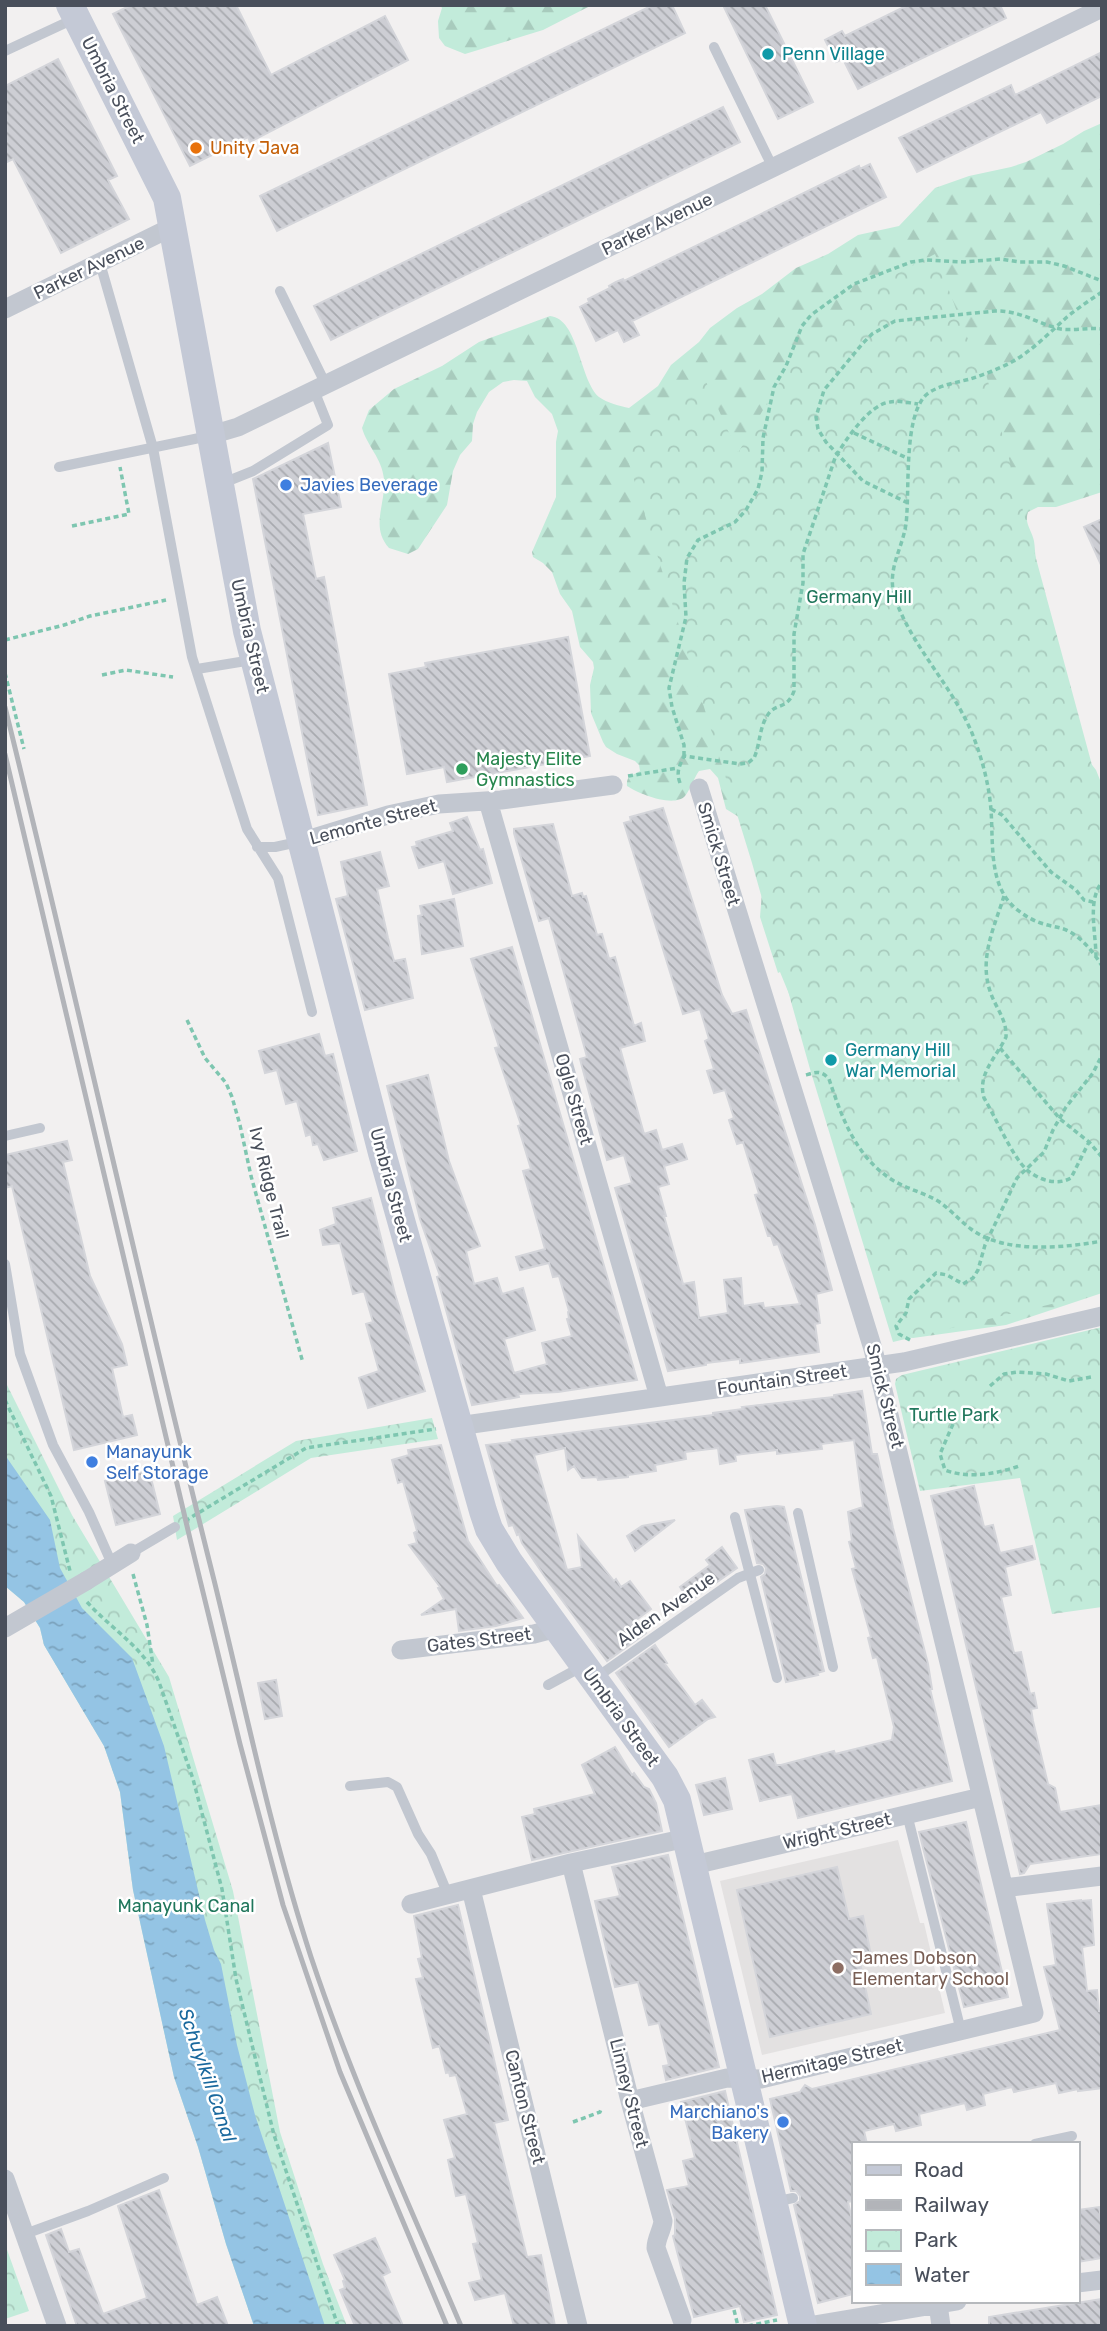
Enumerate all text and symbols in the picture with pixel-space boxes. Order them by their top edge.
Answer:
street label: Umbria Street [77,33,149,147]
place label: Penn Village [782,43,885,65]
marker: Penn Village [760,46,776,62]
place label: Unity Java [210,137,299,159]
marker: Unity Java [188,140,204,156]
street label: Parker Avenue [598,188,716,260]
street label: Parker Avenue [30,232,148,304]
place label: Javies Beverage [300,474,438,496]
marker: Javies Beverage [278,477,294,493]
street label: Umbria Street [226,577,274,695]
park label: Germany Hill [806,586,912,608]
place label: Majesty Elite Gymnastics [476,748,582,791]
marker: Majesty Elite Gymnastics [454,761,470,777]
street label: Lemonte Street [307,794,439,850]
street label: Smick Street [693,800,745,908]
place label: Germany Hill War Memorial [845,1039,956,1082]
street label: Ogle Street [550,1051,598,1147]
marker: Germany Hill War Memorial [823,1052,839,1068]
street label: Ivy Ridge Trail [244,1125,294,1241]
street label: Umbria Street [365,1126,417,1244]
street label: Smick Street [861,1341,909,1451]
street label: Fountain Street [716,1360,848,1400]
park label: Turtle Park [909,1404,1000,1426]
place label: Manayunk Self Storage [106,1441,209,1484]
marker: Manayunk Self Storage [84,1454,100,1470]
street label: Alden Avenue [613,1567,719,1651]
street label: Gates Street [426,1623,532,1657]
street label: Umbria Street [578,1663,664,1771]
street label: Wright Street [781,1808,893,1854]
park label: Manayunk Canal [117,1895,255,1917]
place label: James Dobson Elementary School [852,1947,1009,1990]
marker: James Dobson Elementary School [830,1960,846,1976]
water label: Schuylkill Canal [174,2005,241,2145]
street label: Hermitage Street [759,2034,905,2088]
street label: Linney Street [605,2036,653,2150]
street label: Canton Street [500,2047,550,2167]
place label: Marchiano's Bakery [669,2101,769,2144]
marker: Marchiano's Bakery [775,2114,791,2130]
legend [852,2142,1079,2303]
text: Road [914,2157,964,2182]
text: Railway [914,2192,989,2217]
text: Park [914,2227,958,2252]
text: Water [914,2262,970,2287]

